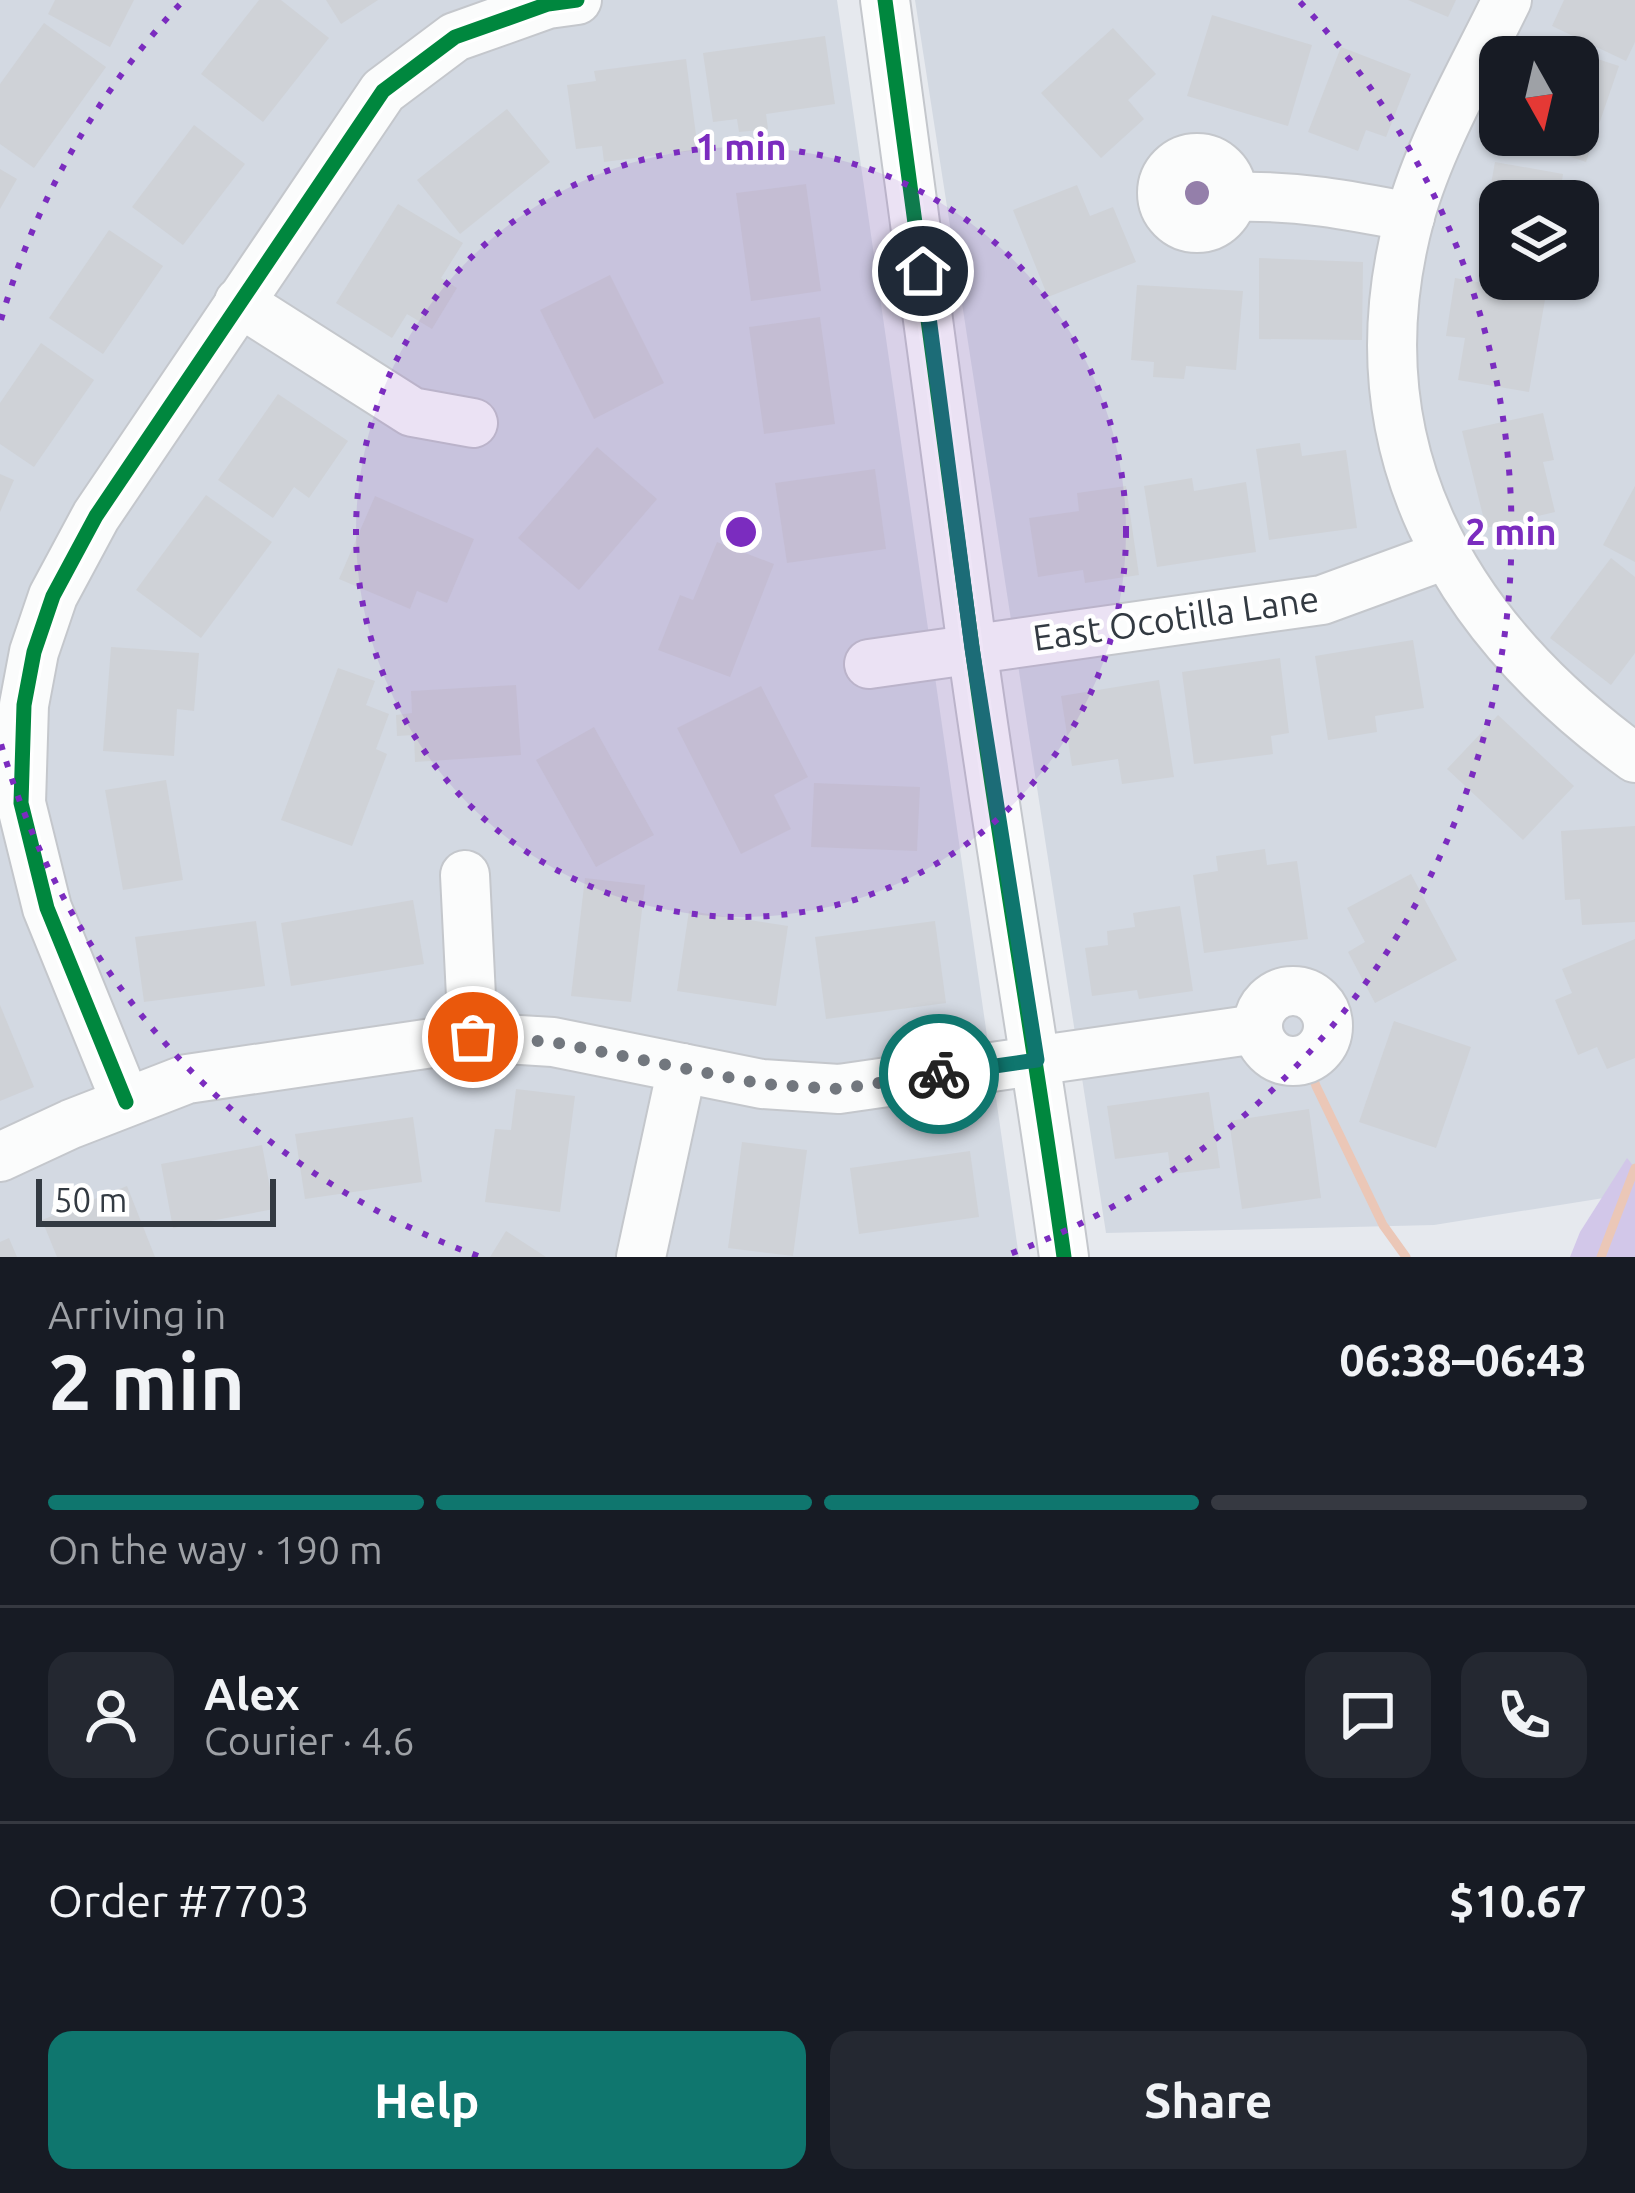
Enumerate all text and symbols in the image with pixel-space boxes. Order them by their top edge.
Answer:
north arrow [1479,36,1599,156]
map controls [1479,36,1599,300]
text: 1 min [696,126,786,167]
button: layers [1479,180,1599,300]
pin [872,220,974,322]
icon: home [890,238,956,304]
centre of rings [720,511,762,553]
text: 2 min [1466,511,1556,552]
street label: East Ocotilla Lane [1030,577,1321,658]
pin [422,986,524,1088]
icon: bag [440,1004,506,1070]
courier [879,1014,999,1134]
icon: bike [906,1041,972,1107]
scale bar [36,1173,276,1226]
text: 50 m [54,1181,127,1218]
text: Arriving in [48,1293,226,1336]
text: 06:38–06:43 [1339,1334,1587,1385]
text: 2 min [48,1337,245,1425]
text: On the way · 190 m [48,1528,383,1571]
button: person [48,1652,174,1778]
button: chat [1305,1652,1431,1778]
button: phone [1461,1652,1587,1778]
text: Alex [204,1668,300,1719]
text: Courier · 4.6 [204,1719,415,1762]
text: Order #7703 [48,1875,310,1926]
text: $10.67 [1449,1875,1587,1926]
button: Help [48,2031,806,2169]
button: Share [830,2031,1587,2169]

